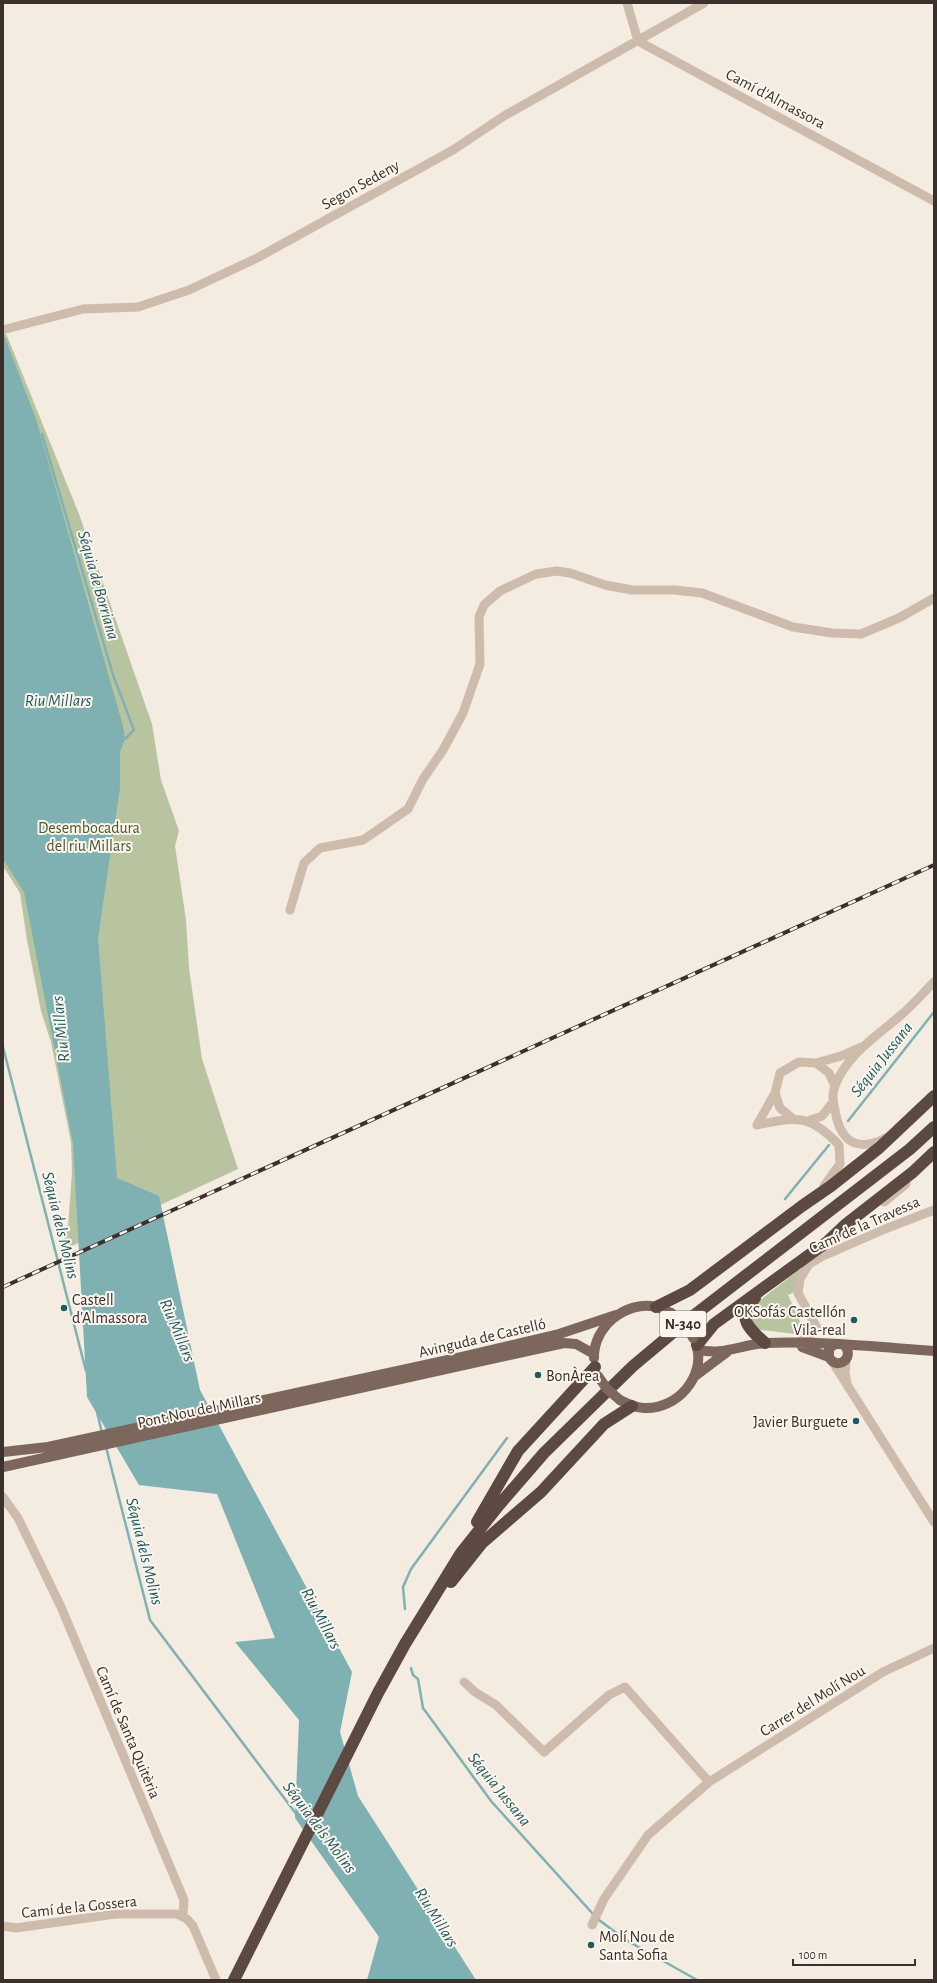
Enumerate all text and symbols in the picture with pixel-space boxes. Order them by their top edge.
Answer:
street label: Camí d'Almassora [723,66,828,132]
street label: Segon Sedeny [319,157,403,214]
water label: Séquia de Borriana [74,529,122,642]
water label: Riu Millars [25,692,92,709]
park label: Desembocadura del riu Millars [38,820,140,854]
water label: Riu Millars [49,994,72,1063]
water label: Séquia Jussana [847,1019,916,1100]
water label: Séquia dels Molins [38,1170,82,1281]
street label: Camí de la Travessa [807,1193,922,1256]
place label: Castell d'Almassora [72,1292,147,1326]
water label: Riu Millars [157,1296,199,1365]
marker: Castell d'Almassora [59,1303,69,1313]
place label: OKSofás Castellón Vila-real [734,1304,846,1338]
road number: N-340 [660,1311,706,1337]
marker: OKSofás Castellón Vila-real [849,1315,859,1325]
street label: Avinguda de Castelló [417,1316,548,1360]
place label: BonÀrea [546,1366,599,1384]
marker: BonÀrea [533,1370,543,1380]
street label: Pont Nou del Millars [136,1389,262,1431]
place label: Javier Burguete [753,1414,848,1430]
marker: Javier Burguete [851,1416,861,1426]
water label: Séquia dels Molins [122,1496,166,1607]
water label: Riu Millars [298,1585,345,1652]
street label: Carrer del Molí Nou [757,1662,868,1740]
street label: Camí de Santa Quitèria [92,1664,163,1801]
water label: Séquia Jussana [464,1749,534,1830]
water label: Séquia dels Molins [279,1778,360,1877]
water label: Riu Millars [412,1885,462,1950]
street label: Camí de la Gossera [21,1893,138,1921]
place label: Molí Nou de Santa Sofia [599,1929,675,1963]
marker: Molí Nou de Santa Sofia [586,1940,596,1950]
scale bar [793,1941,915,1967]
text: 100 m [799,1949,827,1961]

